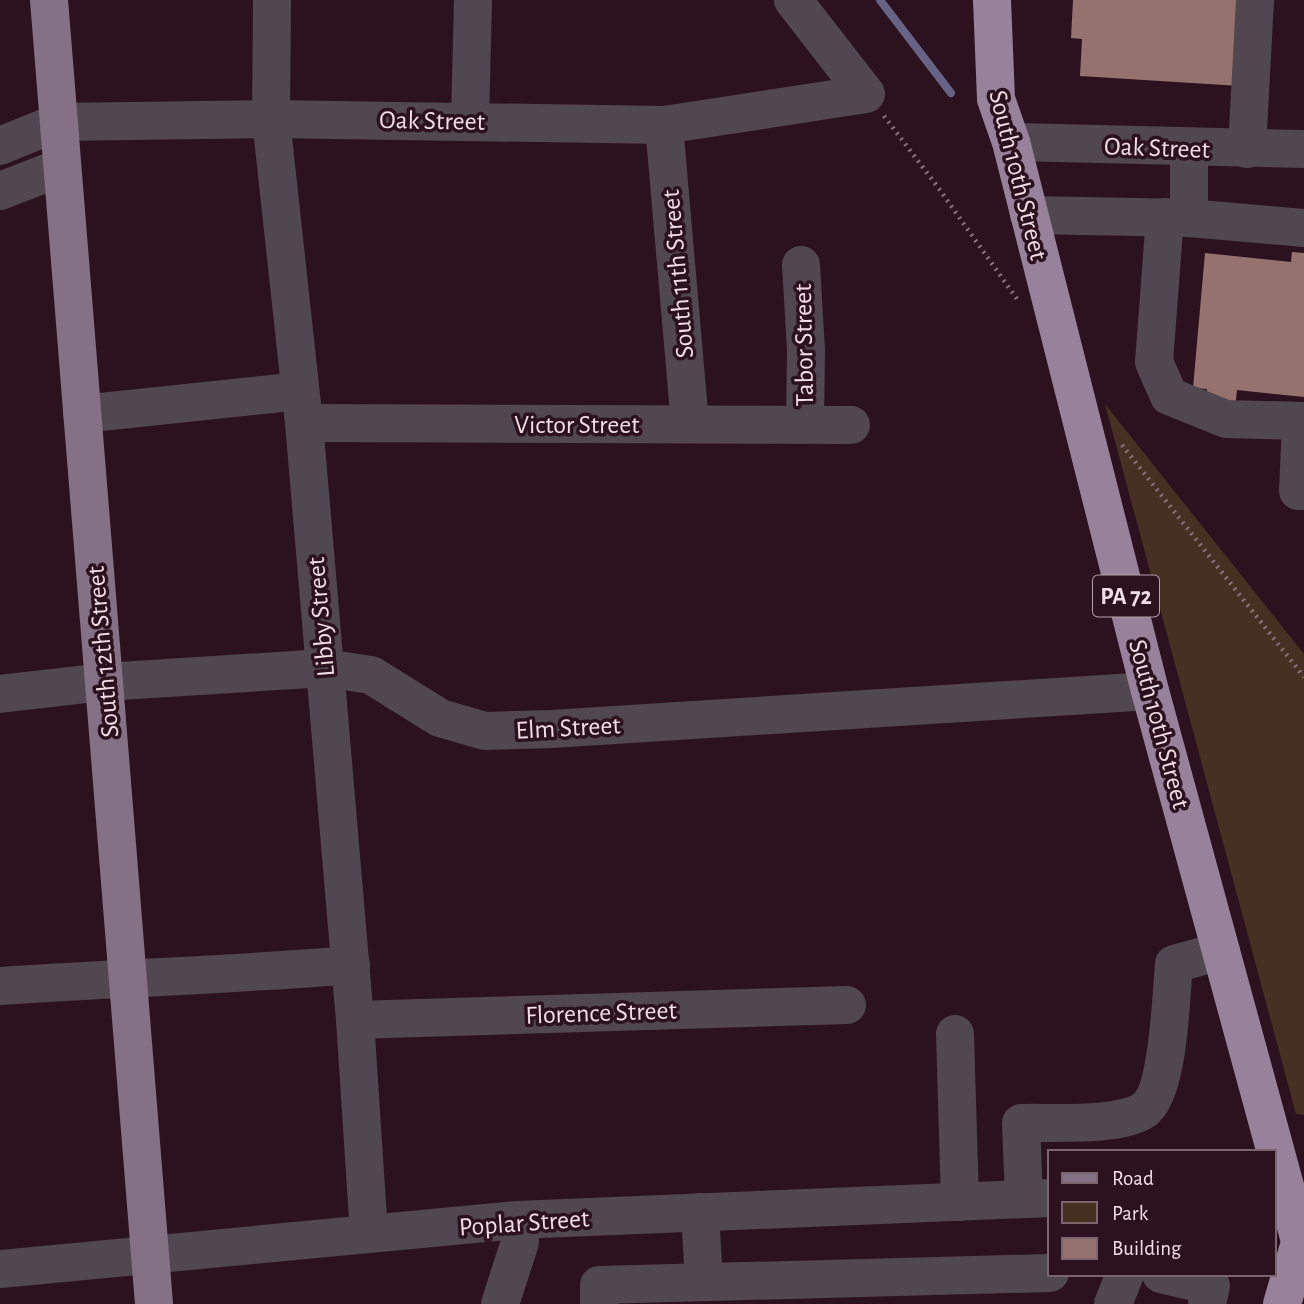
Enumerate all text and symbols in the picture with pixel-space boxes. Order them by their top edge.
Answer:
street label: South 10th Street [984,88,1052,263]
street label: Oak Street [379,107,485,135]
street label: Oak Street [1104,133,1210,163]
street label: South 11th Street [658,189,698,359]
street label: Tabor Street [790,283,818,407]
street label: Victor Street [514,412,640,438]
street label: Libby Street [303,556,339,678]
street label: South 12th Street [83,565,123,739]
road number: PA 72 [1093,576,1159,616]
street label: South 10th Street [1124,637,1194,812]
street label: Elm Street [515,712,621,744]
street label: Florence Street [525,997,677,1029]
legend [1048,1150,1276,1276]
text: Road [1112,1168,1154,1189]
text: Park [1112,1203,1149,1224]
street label: Poplar Street [458,1205,590,1241]
text: Building [1112,1238,1182,1259]

